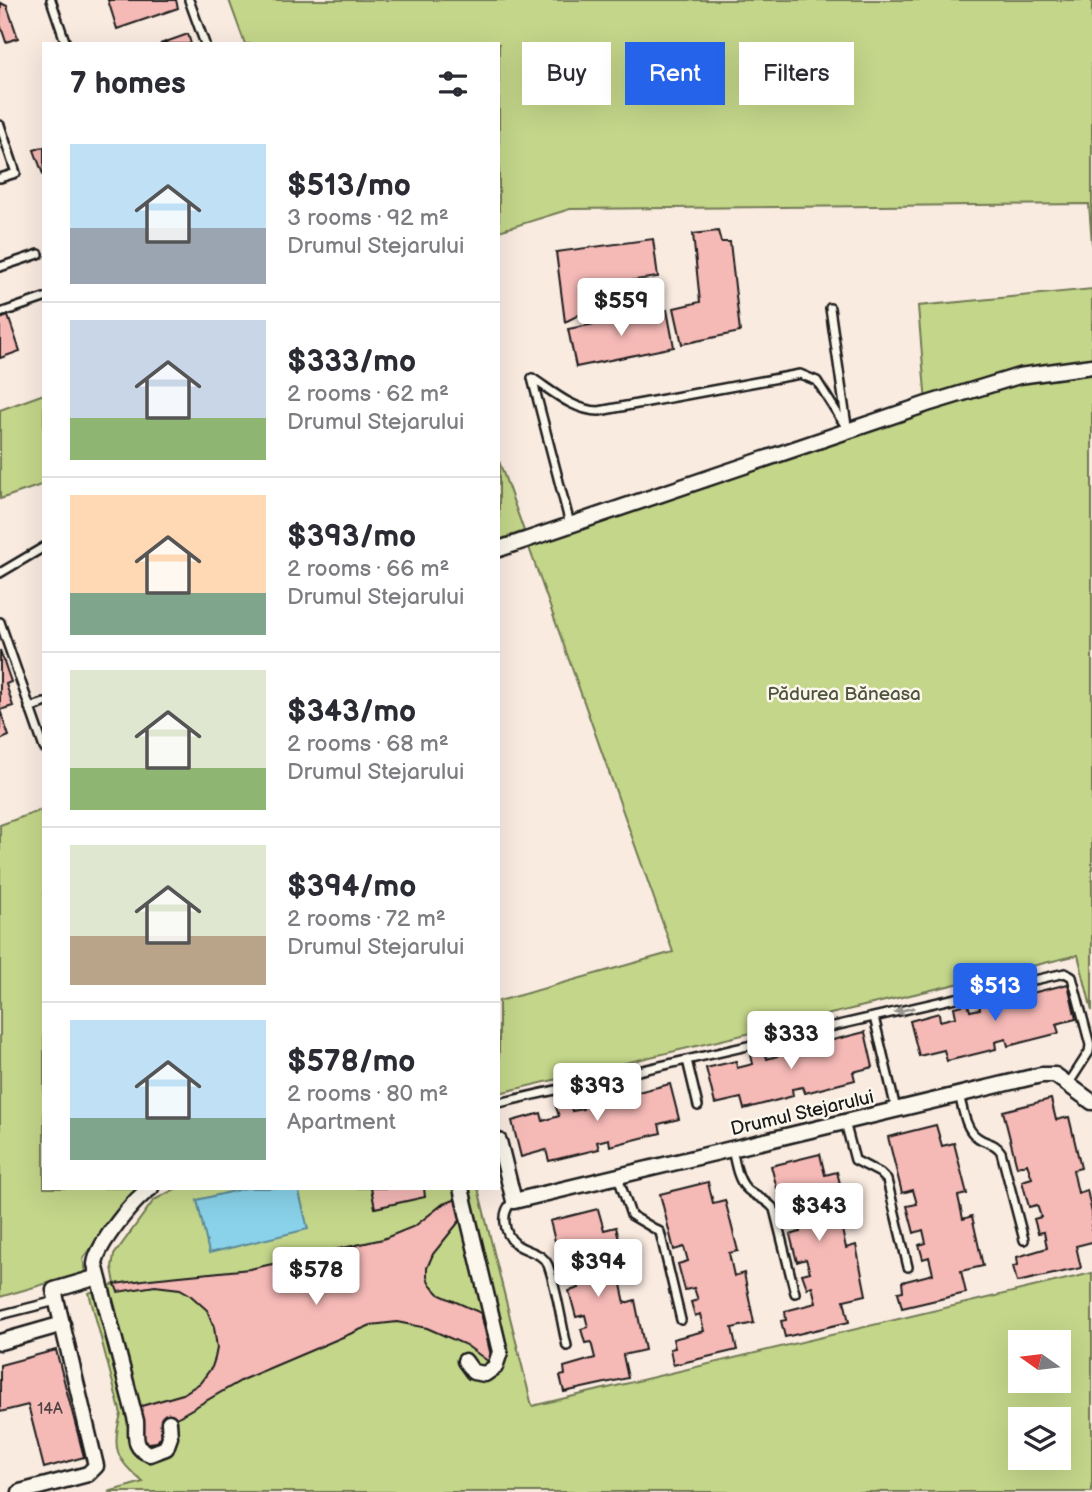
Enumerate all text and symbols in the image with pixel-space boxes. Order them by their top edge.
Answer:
chip: Buy [522,42,611,105]
chip: Rent [625,42,725,105]
chip: Filters [739,42,854,105]
icon: filters [434,65,472,103]
text: 7 homes [70,66,186,102]
text: $513/mo [287,168,411,204]
icon: home [126,172,210,256]
text: 3 rooms · 92 m² [287,204,449,232]
text: Drumul Stejarului [287,232,464,260]
pin: $559 [580,278,662,338]
text: $559 [593,287,649,315]
text: $333/mo [287,344,416,380]
icon: home [126,348,210,432]
text: 2 rooms · 62 m² [287,380,449,408]
text: Drumul Stejarului [287,408,464,436]
text: $393/mo [287,519,416,555]
icon: home [126,523,210,607]
text: 2 rooms · 66 m² [287,555,449,583]
text: Drumul Stejarului [287,583,464,611]
park label: Pădurea Băneasa [767,683,921,706]
text: $343/mo [287,694,416,730]
icon: home [126,698,210,782]
text: 2 rooms · 68 m² [287,730,449,758]
text: Drumul Stejarului [287,758,464,786]
text: $394/mo [287,869,416,905]
icon: home [126,873,210,957]
text: 2 rooms · 72 m² [287,905,446,933]
text: Drumul Stejarului [287,933,464,961]
pin: $513 [954,964,1036,1023]
text: $513 [969,972,1021,1000]
one-way arrow [893,1005,915,1016]
pin: $333 [750,1012,832,1071]
text: $333 [763,1020,819,1048]
text: $578/mo [287,1044,415,1080]
icon: home [126,1048,210,1132]
pin: $393 [556,1064,638,1123]
text: $393 [569,1072,625,1100]
text: 2 rooms · 80 m² [287,1080,448,1108]
street label: Drumul Stejarului [728,1086,876,1141]
text: Apartment [287,1108,396,1136]
pin: $343 [778,1184,860,1243]
text: $343 [791,1192,847,1220]
pin: $394 [557,1240,639,1299]
pin: $578 [275,1248,357,1307]
text: $394 [570,1248,626,1276]
text: $578 [289,1256,343,1284]
north arrow [1008,1330,1071,1393]
map controls [1008,1330,1071,1470]
house number: 14A [37,1400,63,1419]
button: layers [1008,1407,1071,1470]

